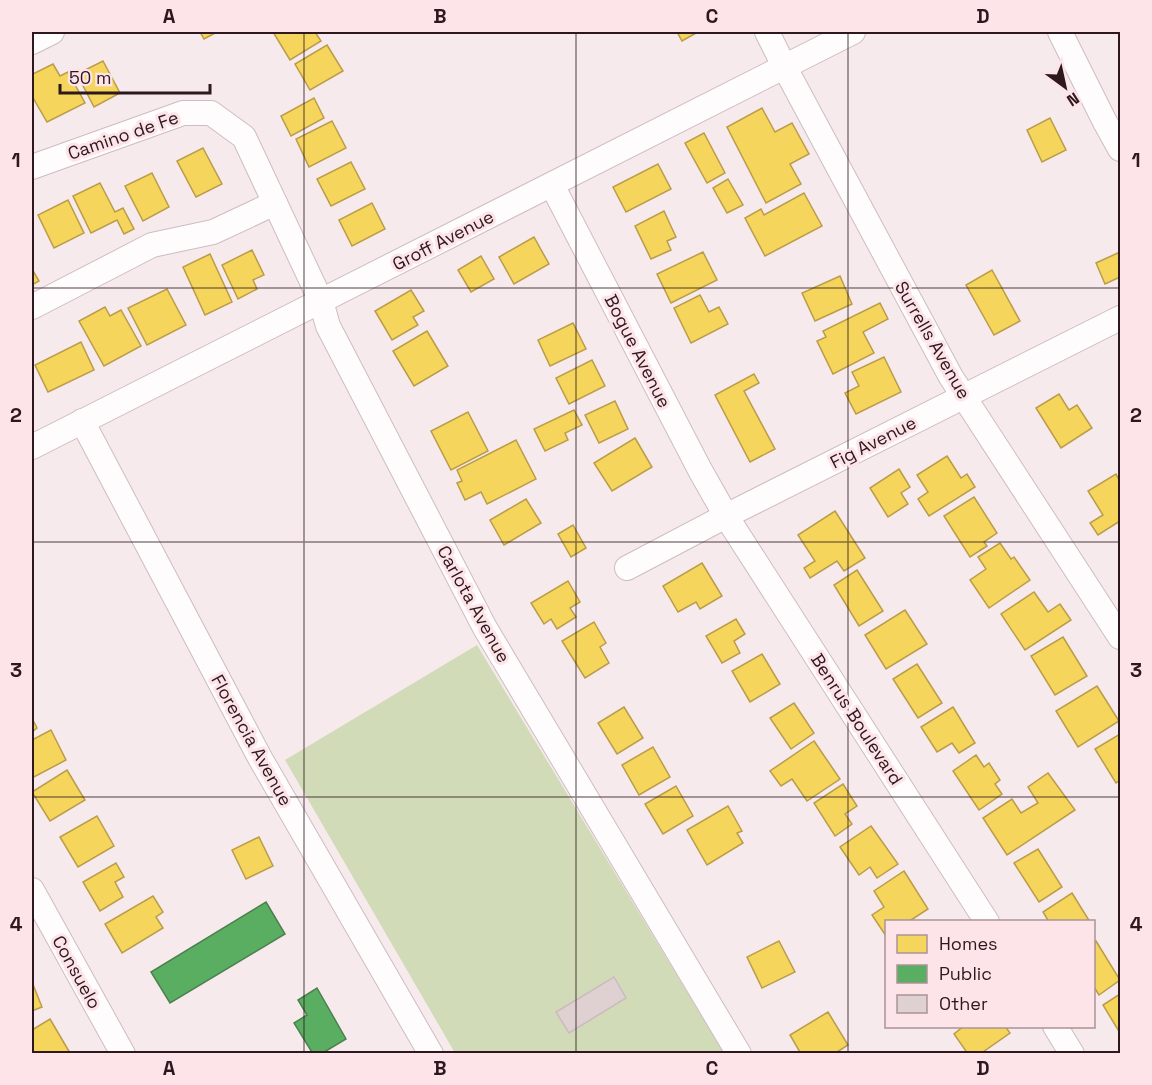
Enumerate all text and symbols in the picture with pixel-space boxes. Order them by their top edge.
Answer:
text: A [163,3,176,29]
text: B [433,3,447,29]
text: C [706,3,719,29]
text: D [976,3,990,29]
scale bar [60,57,210,95]
north arrow [1035,57,1095,117]
text: 50 m [69,66,111,89]
text: N [1063,87,1083,111]
street label: Camino de Fe [65,105,181,165]
text: 1 [11,147,21,173]
text: 1 [1131,147,1141,173]
street label: Groff Avenue [388,205,498,275]
street label: Surrells Avenue [890,277,976,403]
street label: Bogue Avenue [600,290,676,412]
text: 2 [10,402,22,428]
text: 2 [1130,402,1142,428]
street label: Fig Avenue [826,410,920,474]
street label: Carlota Avenue [432,541,516,667]
street label: Benrus Boulevard [806,649,908,789]
text: 3 [10,657,22,683]
text: 3 [1130,657,1142,683]
street label: Florencia Avenue [206,670,298,810]
text: 4 [10,911,23,937]
text: 4 [1130,911,1143,937]
legend [885,920,1095,1028]
street label: Consuelo [47,931,107,1013]
text: Homes [939,932,998,955]
text: Public [939,962,992,985]
text: Other [939,992,988,1015]
text: A [163,1055,176,1081]
text: B [433,1055,447,1081]
text: C [706,1055,719,1081]
text: D [976,1055,990,1081]

